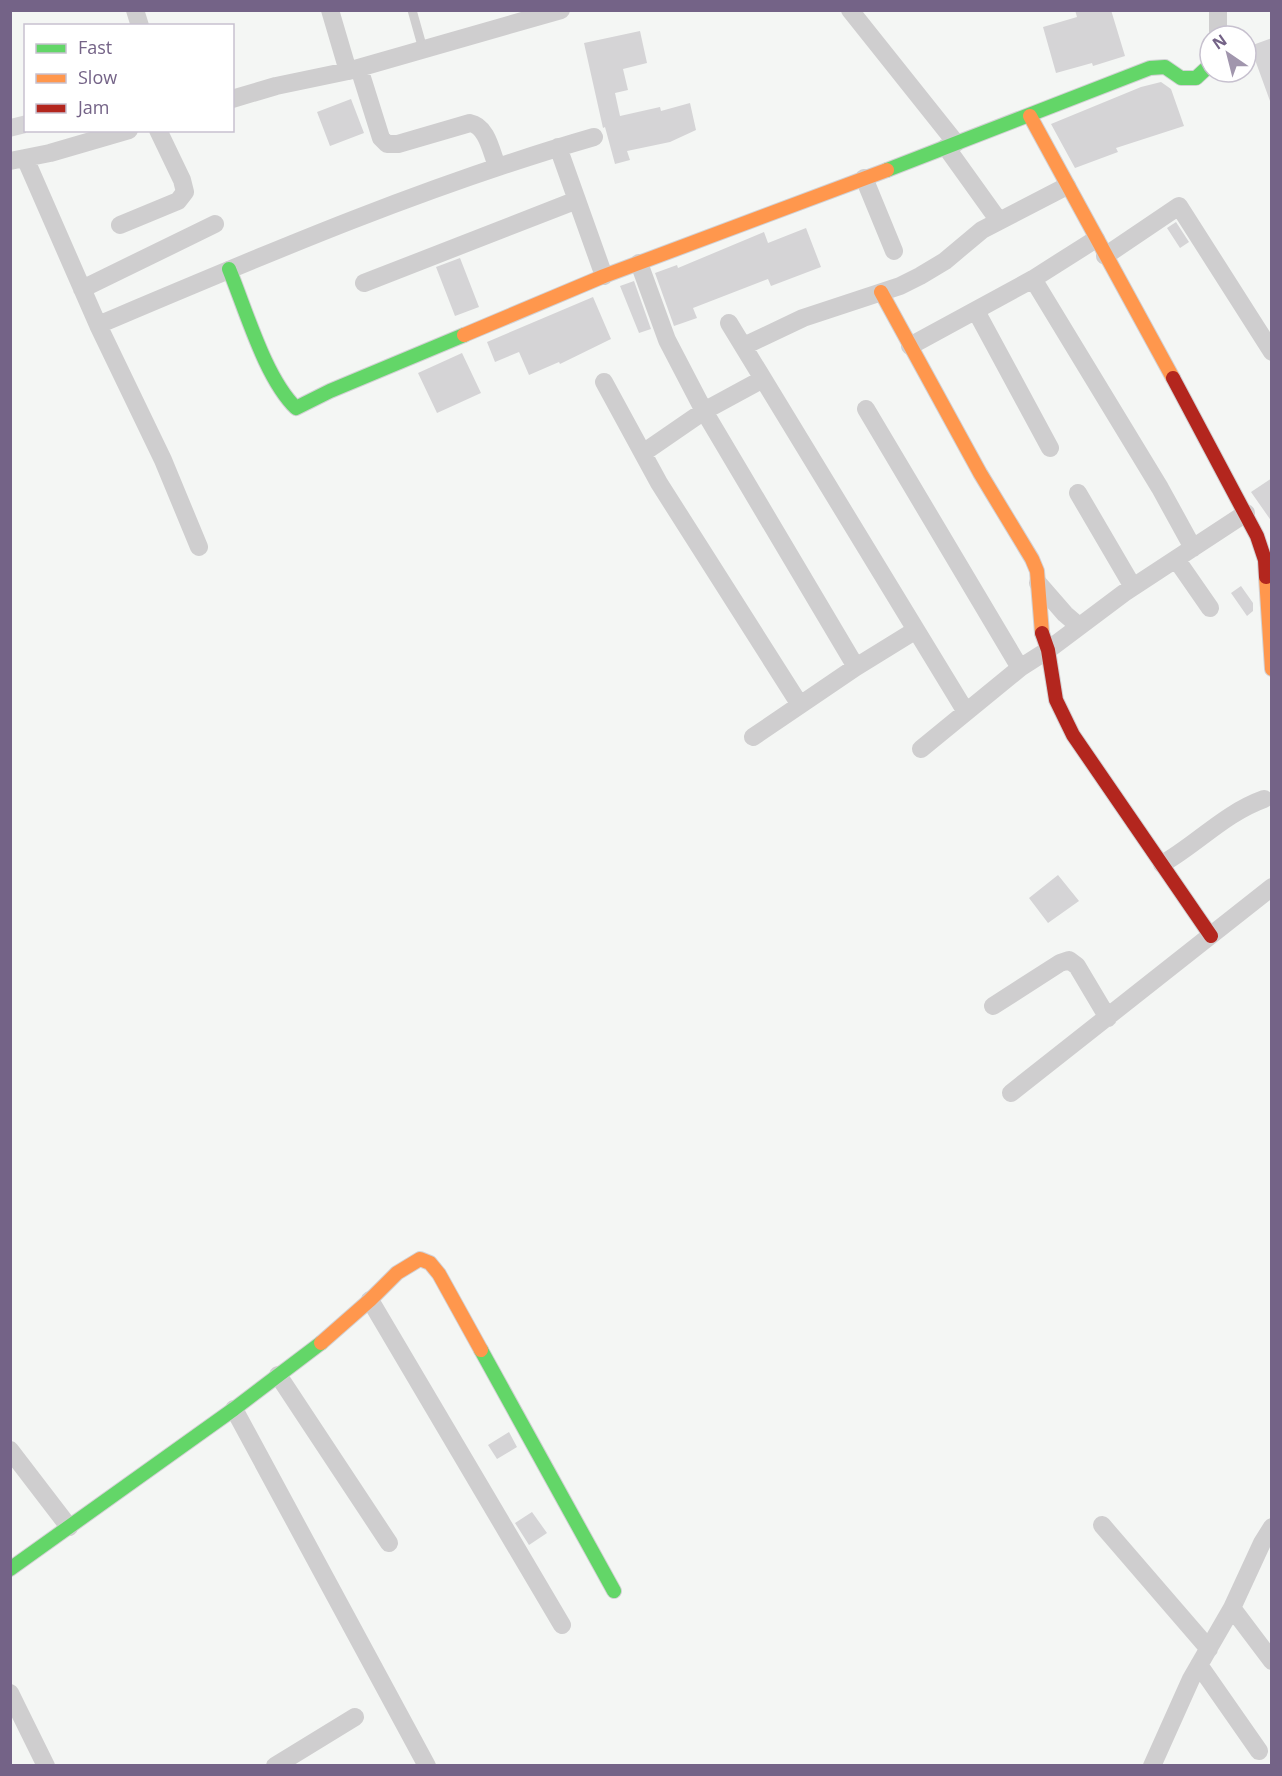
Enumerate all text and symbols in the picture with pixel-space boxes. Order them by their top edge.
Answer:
legend [24,24,234,132]
north arrow [1198,24,1258,84]
text: N [1208,29,1231,54]
text: Fast [78,35,112,59]
text: Slow [78,65,117,89]
text: Jam [76,95,110,119]

